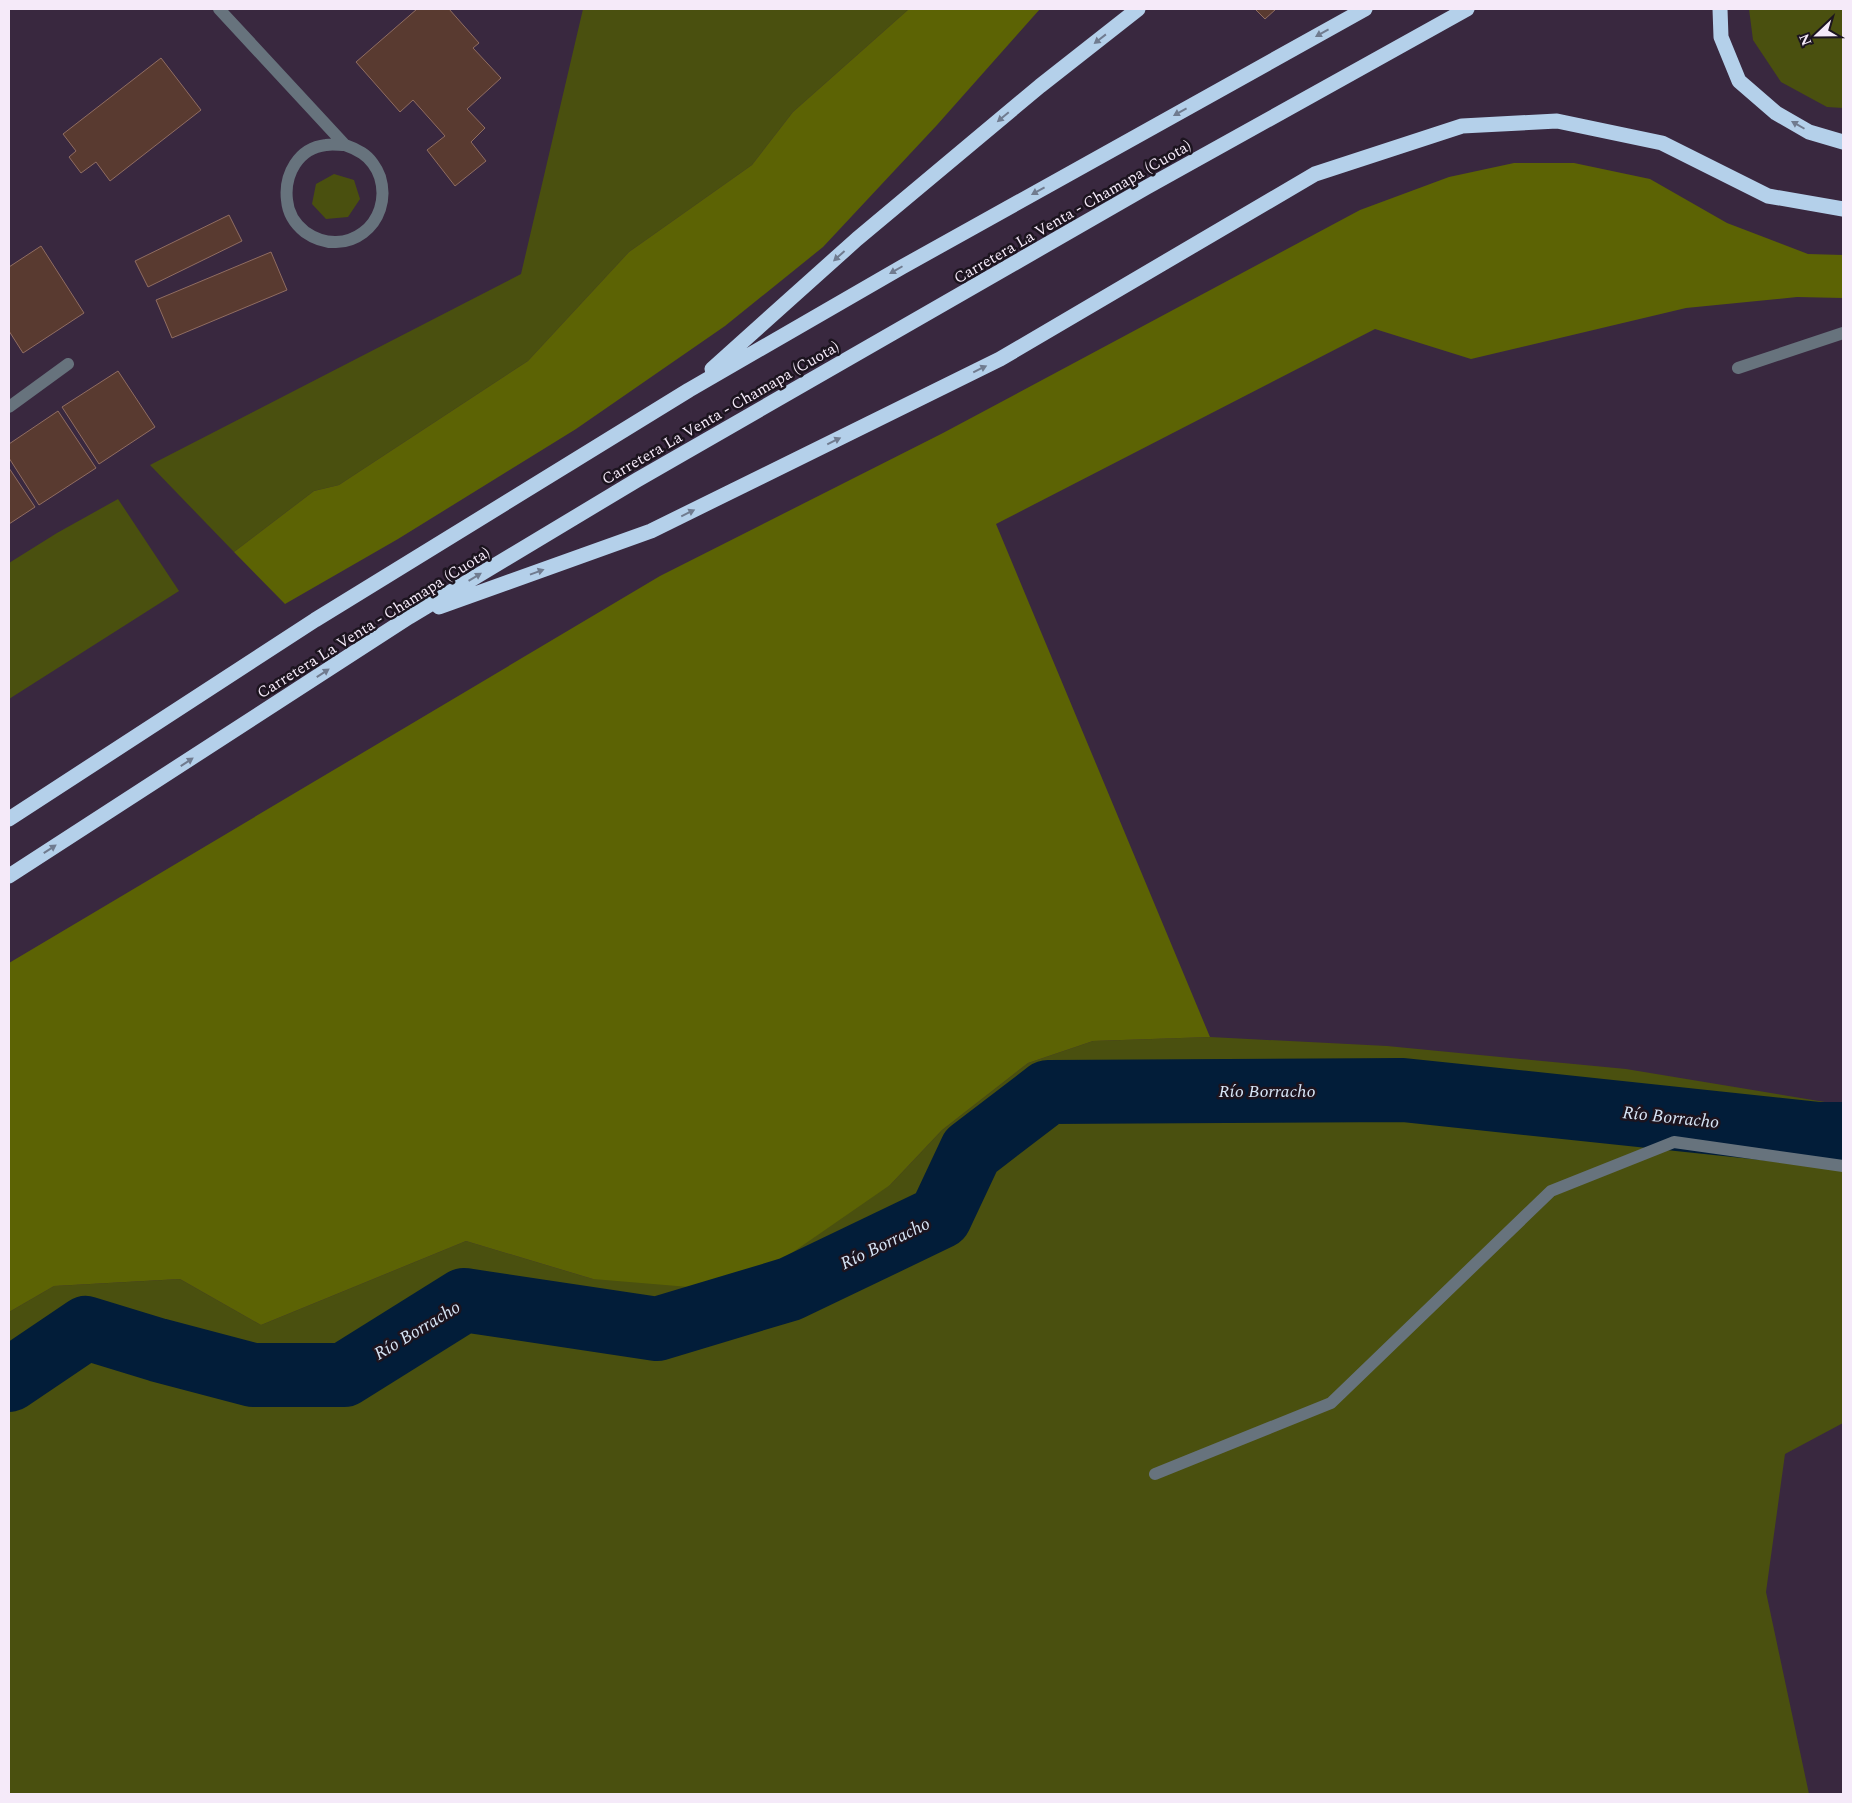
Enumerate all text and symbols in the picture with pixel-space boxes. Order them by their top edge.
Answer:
north arrow [1792,10,1842,60]
one-way arrow [1315,28,1329,37]
text: N [1794,30,1817,49]
one-way arrow [1093,34,1107,44]
one-way arrow [1173,108,1188,116]
one-way arrow [997,111,1009,122]
one-way arrow [1791,121,1804,130]
street label: Carretera La Venta - Chamapa (Cuota) [949,134,1196,290]
one-way arrow [1031,187,1046,195]
one-way arrow [832,250,845,261]
one-way arrow [890,266,903,275]
street label: Carretera La Venta - Chamapa (Cuota) [597,335,844,491]
one-way arrow [973,365,987,373]
one-way arrow [827,437,841,445]
one-way arrow [681,509,696,517]
street label: Carretera La Venta - Chamapa (Cuota) [252,541,495,705]
one-way arrow [530,568,545,576]
one-way arrow [469,573,482,582]
one-way arrow [316,669,330,678]
one-way arrow [180,757,193,767]
one-way arrow [43,845,56,854]
water label: Río Borracho [1218,1078,1316,1105]
water label: Río Borracho [1621,1099,1721,1136]
water label: Río Borracho [836,1210,935,1277]
water label: Río Borracho [369,1294,466,1367]

